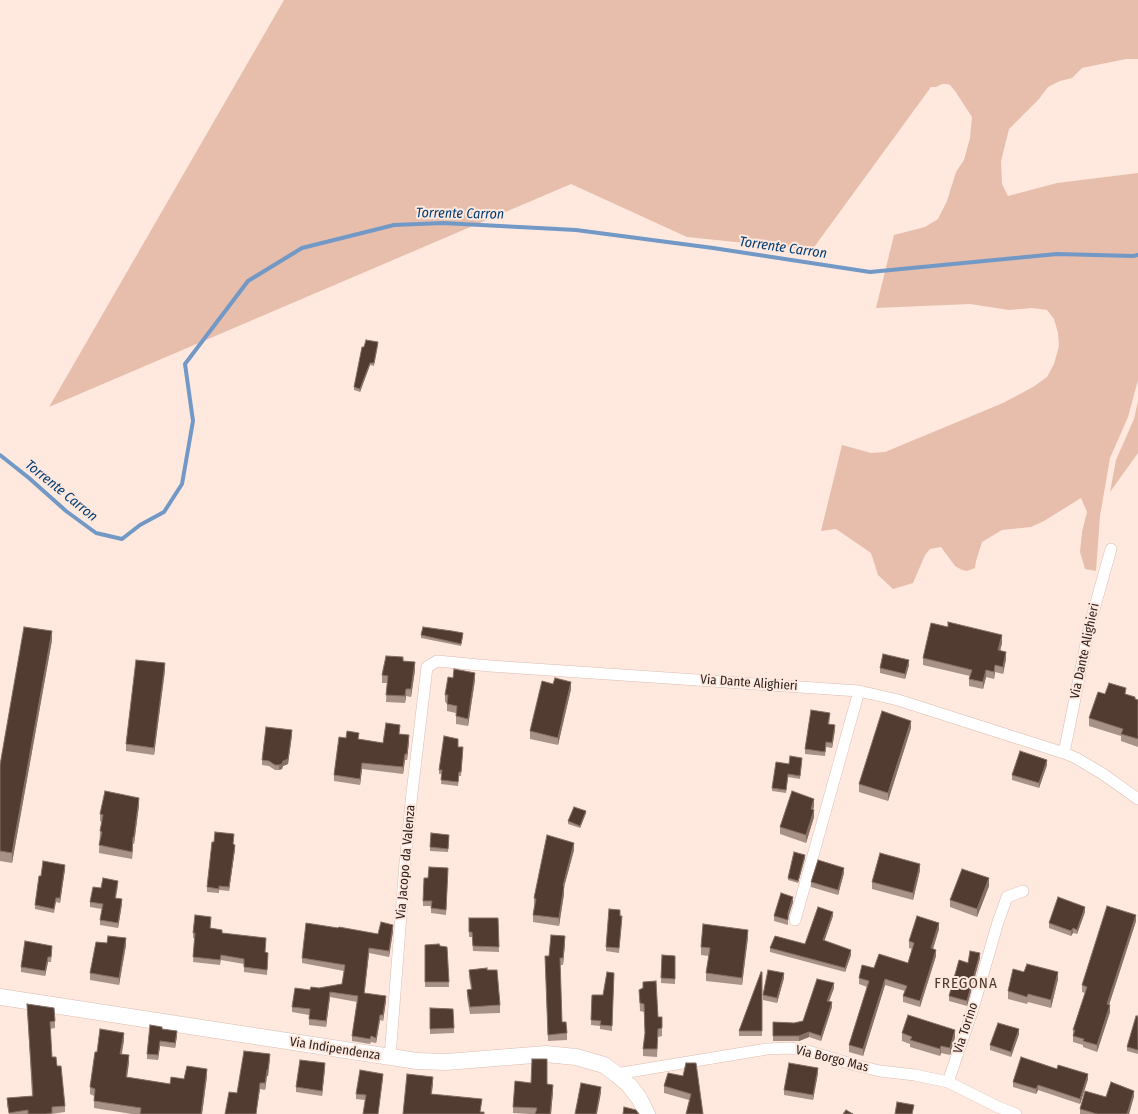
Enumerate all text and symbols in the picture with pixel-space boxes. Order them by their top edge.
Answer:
water label: Torrente Carron [416,205,504,223]
water label: Torrente Carron [738,234,828,262]
water label: Torrente Carron [21,457,101,525]
street label: Via Dante Alighieri [1067,602,1103,700]
street label: Via Dante Alighieri [700,672,798,694]
street label: Via Jacopo da Valenza [393,804,419,920]
district label: FREGONA [934,975,998,993]
street label: Via Torino [950,1000,982,1056]
street label: Via Indipendenza [289,1034,381,1064]
street label: Via Borgo Mas [794,1042,870,1076]

